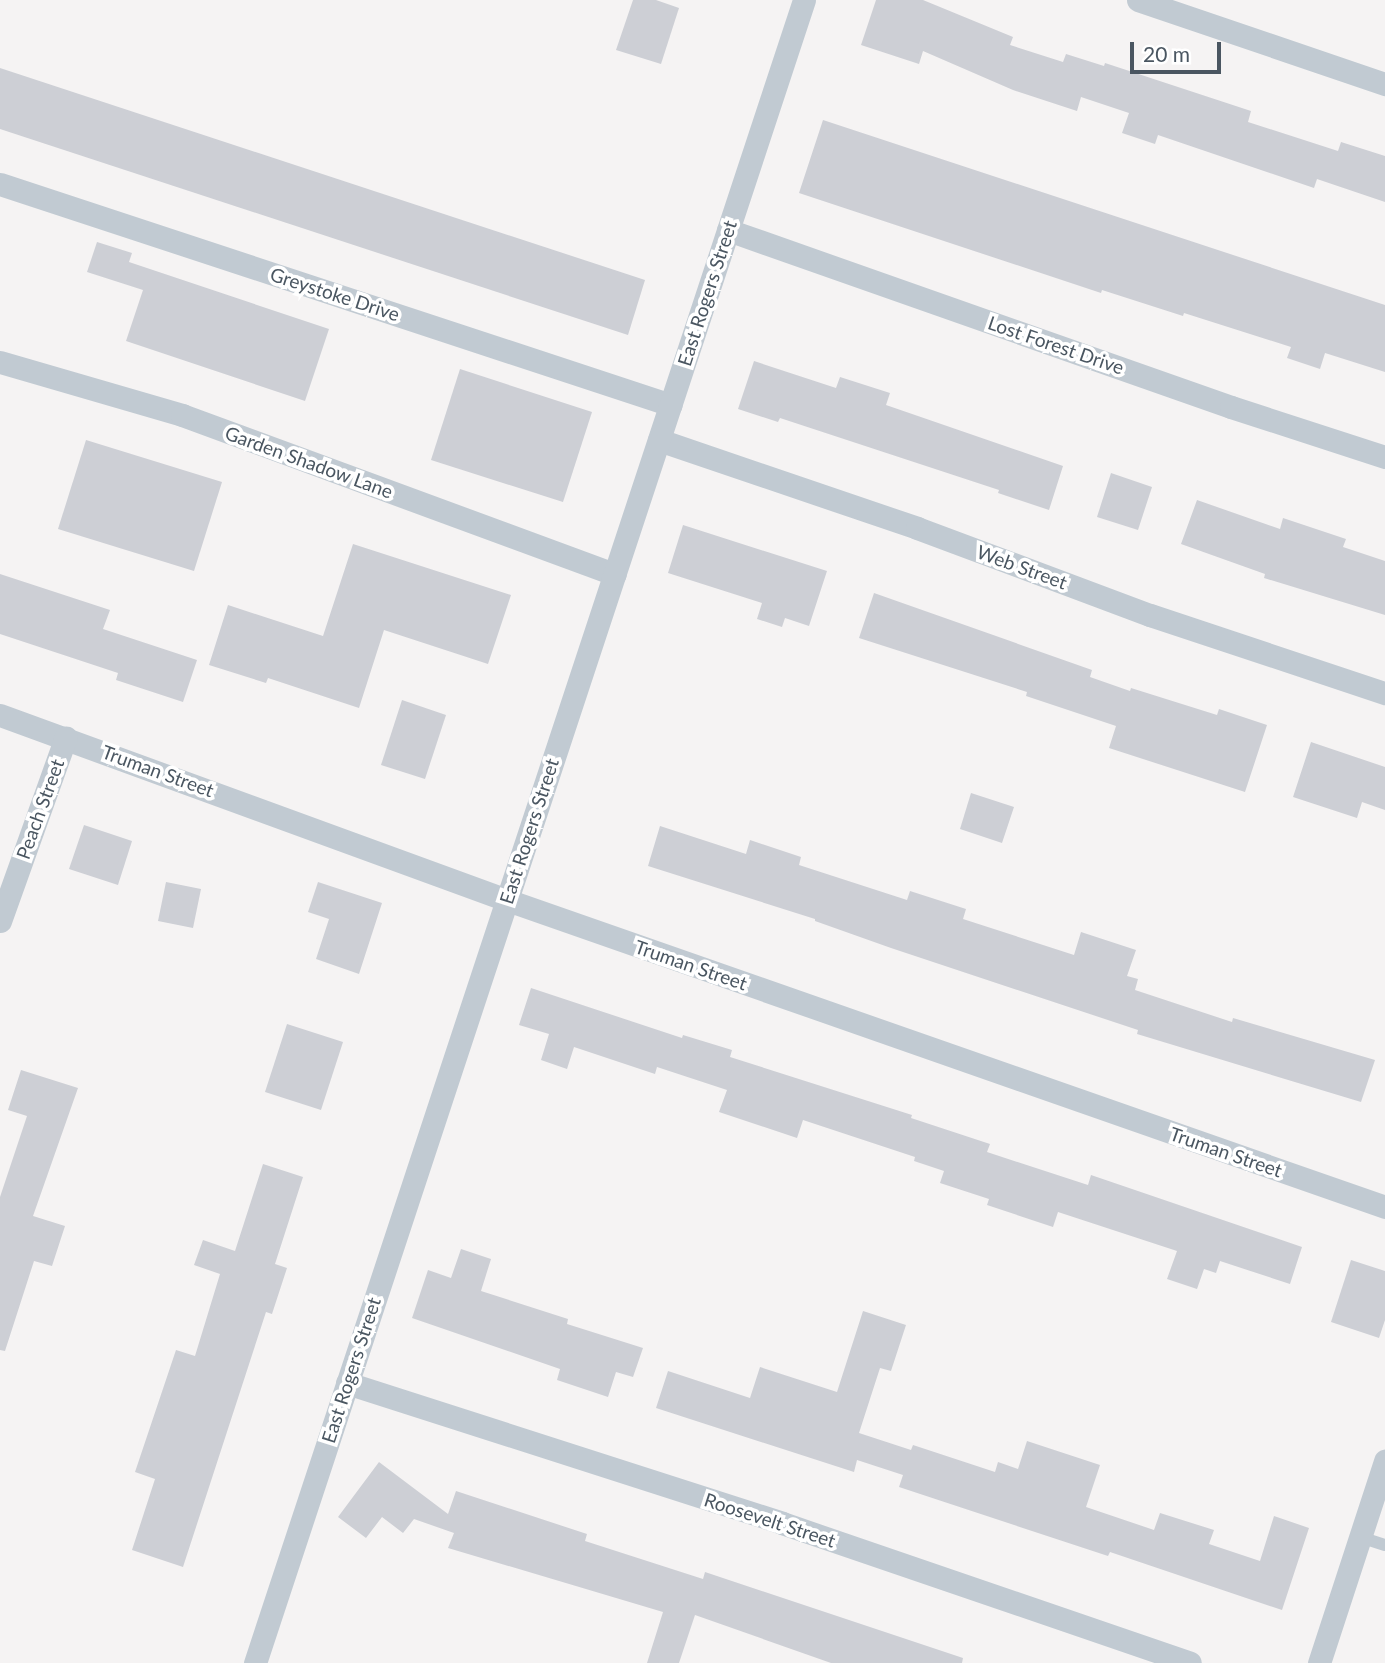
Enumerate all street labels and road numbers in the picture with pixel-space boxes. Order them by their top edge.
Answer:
street label: East Rogers Street [673,217,741,369]
street label: Greystoke Drive [267,262,403,326]
street label: Lost Forest Drive [985,311,1127,379]
street label: Garden Shadow Lane [222,421,396,503]
street label: Web Street [974,540,1070,594]
street label: Truman Street [99,740,217,802]
street label: East Rogers Street [495,755,563,907]
street label: Peach Street [11,756,69,862]
street label: Truman Street [632,935,750,995]
street label: Truman Street [1167,1122,1285,1182]
street label: East Rogers Street [317,1294,385,1446]
street label: Roosevelt Street [702,1488,838,1552]

